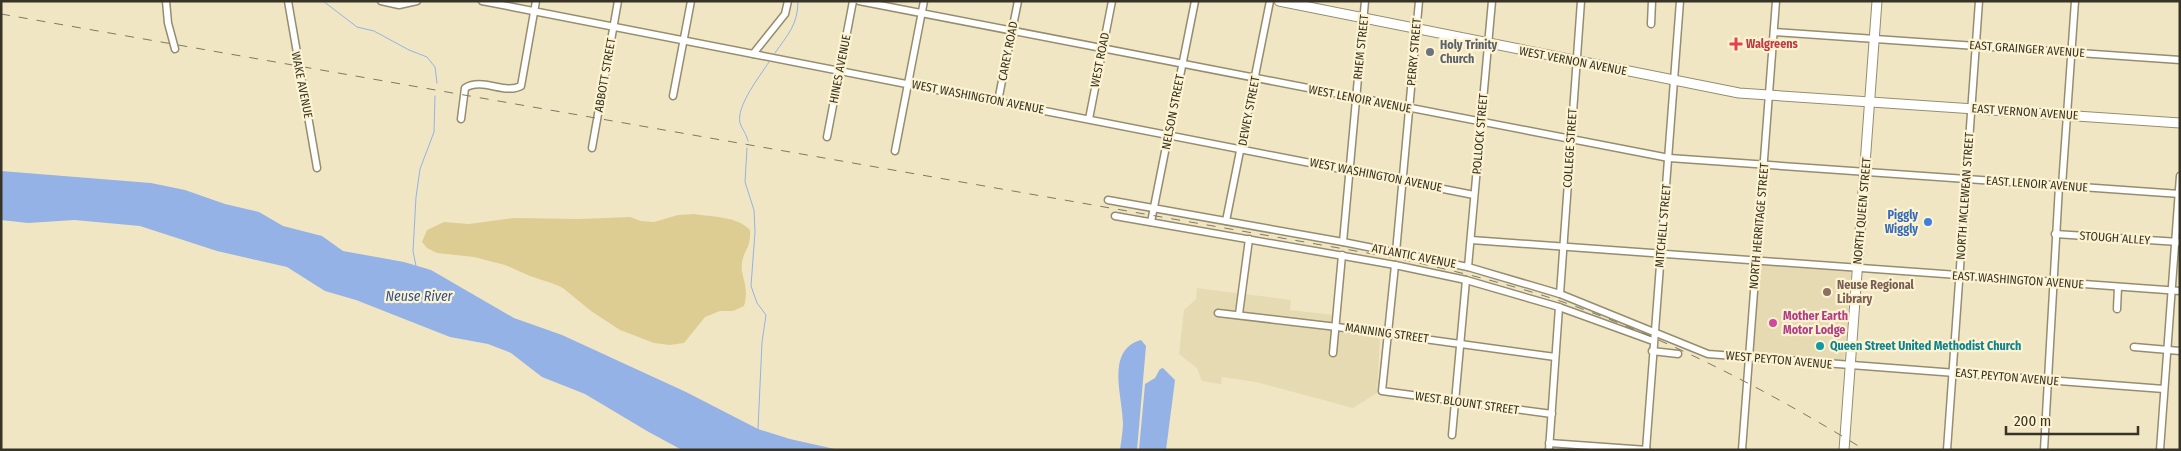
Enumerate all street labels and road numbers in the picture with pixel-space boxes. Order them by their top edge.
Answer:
street label: RHEM STREET [1351,13,1371,80]
street label: PERRY STREET [1404,17,1424,87]
street label: CAREY ROAD [995,20,1021,82]
street label: WEST ROAD [1088,31,1112,89]
street label: HINES AVENUE [826,33,854,105]
street label: ABBOTT STREET [592,36,618,113]
street label: EAST GRAINGER AVENUE [1969,38,2086,60]
street label: WEST VERNON AVENUE [1518,44,1628,78]
street label: WAKE AVENUE [289,50,315,120]
street label: NELSON STREET [1159,73,1187,151]
street label: DEWEY STREET [1235,75,1263,147]
street label: WEST WASHINGTON AVENUE [911,77,1046,117]
street label: WEST LENOIR AVENUE [1307,82,1413,116]
street label: POLLOCK STREET [1469,92,1491,175]
street label: EAST VERNON AVENUE [1971,101,2079,123]
street label: COLLEGE STREET [1560,107,1580,188]
street label: NORTH MCLEWEAN STREET [1954,131,1976,260]
street label: WEST WASHINGTON AVENUE [1309,155,1444,195]
street label: NORTH QUEEN STREET [1850,156,1874,265]
street label: NORTH HERRITAGE STREET [1746,162,1772,290]
street label: EAST LENOIR AVENUE [1986,173,2089,195]
street label: MITCHELL STREET [1652,183,1674,268]
street label: STOUGH ALLEY [2079,229,2151,247]
street label: ATLANTIC AVENUE [1371,241,1458,271]
street label: EAST WASHINGTON AVENUE [1952,268,2085,292]
street label: MANNING STREET [1344,320,1430,346]
street label: WEST PEYTON AVENUE [1725,348,1833,372]
street label: EAST PEYTON AVENUE [1954,365,2060,389]
street label: WEST BLOUNT STREET [1414,389,1520,417]

